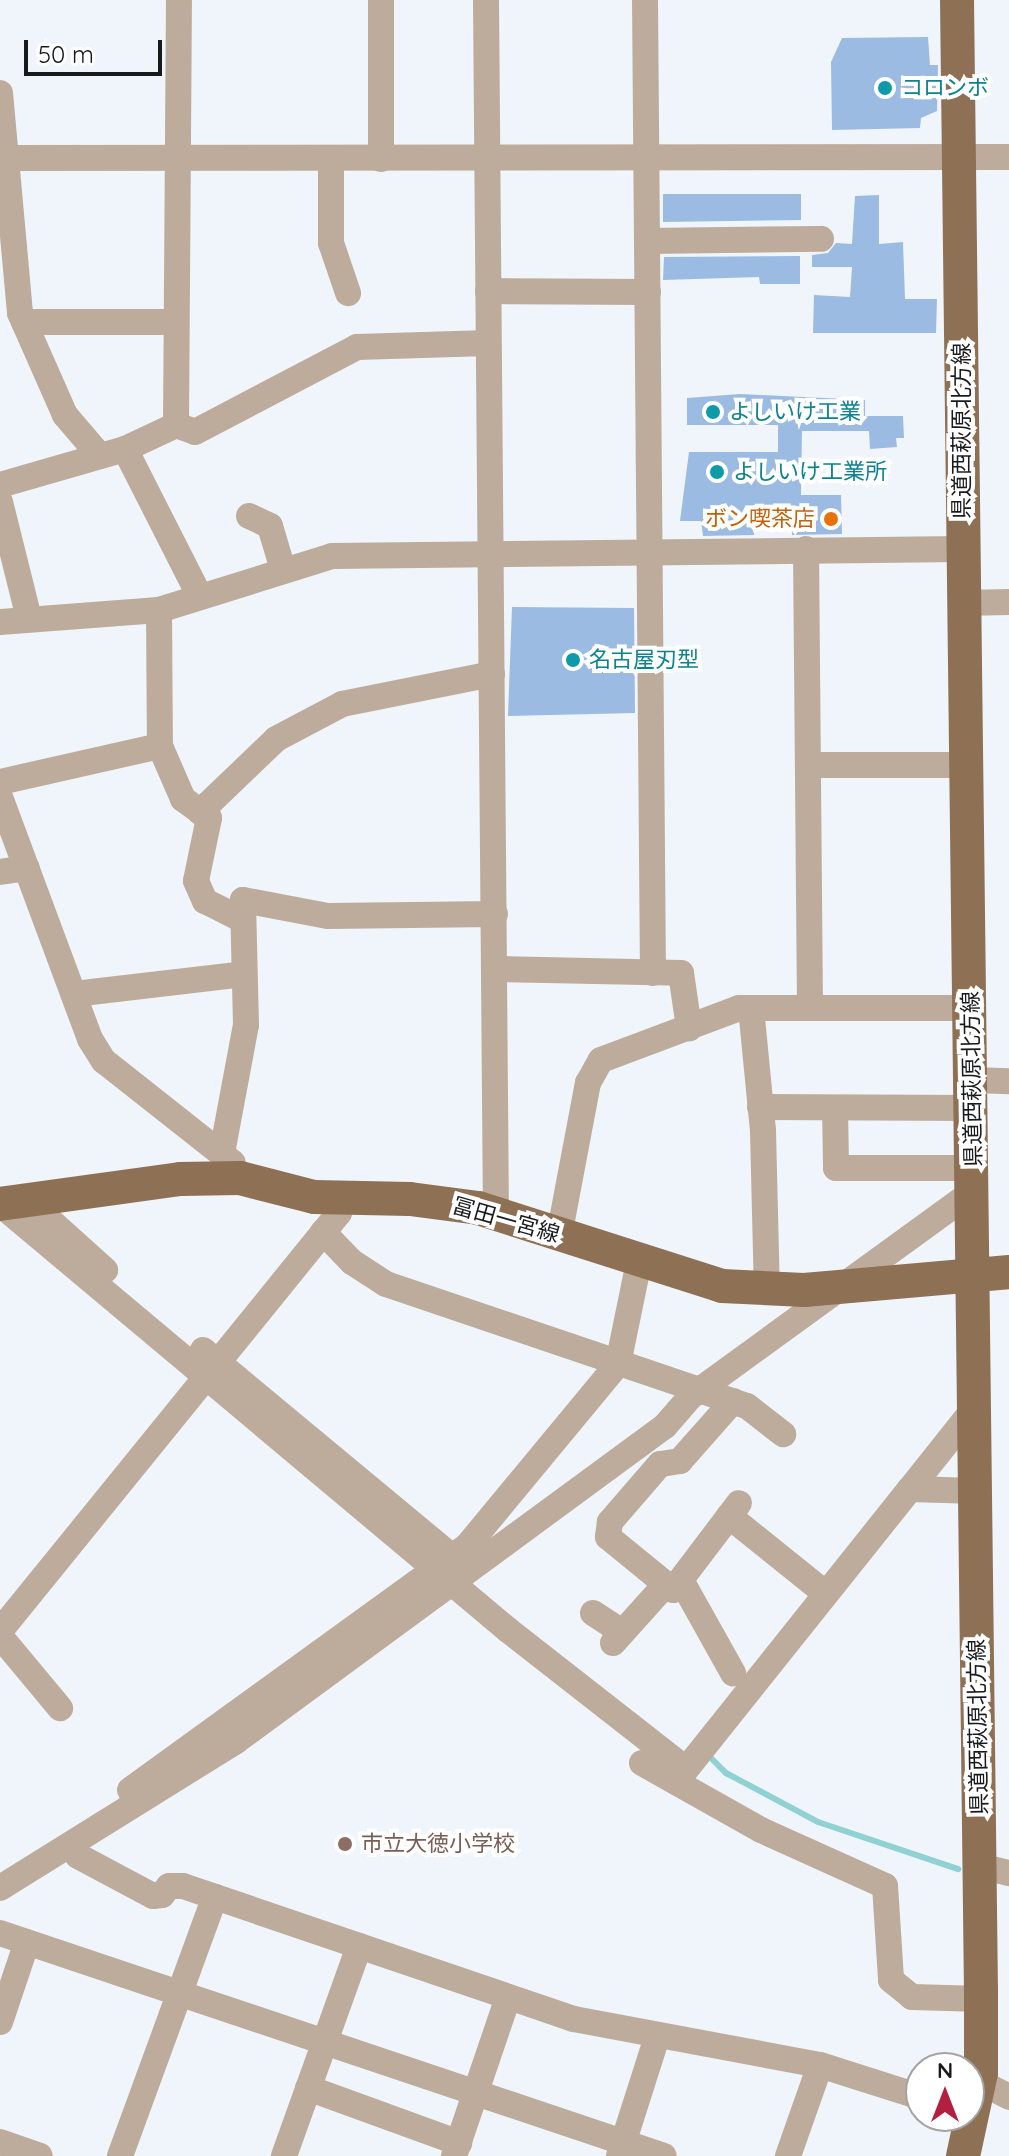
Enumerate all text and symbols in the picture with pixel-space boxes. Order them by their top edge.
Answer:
scale bar [28,24,166,74]
text: 50 m [38,39,94,69]
place label: コロンボ [901,75,989,101]
marker: コロンボ [876,79,894,97]
street label: 県道西萩原北方線 [949,343,975,519]
place label: よしいけ工業 [729,399,861,425]
marker: よしいけ工業 [704,403,722,421]
place label: よしいけ工業所 [733,459,887,485]
marker: よしいけ工業所 [708,463,726,481]
place label: ボン喫茶店 [705,506,815,532]
marker: ボン喫茶店 [822,510,840,528]
place label: 名古屋刃型 [589,647,699,673]
marker: 名古屋刃型 [564,651,582,669]
street label: 県道西萩原北方線 [957,991,987,1167]
street label: 冨田一宮線 [449,1192,563,1248]
street label: 県道西萩原北方線 [963,1639,993,1815]
place label: 市立大徳小学校 [361,1831,515,1857]
marker: 市立大徳小学校 [336,1835,354,1853]
north arrow [905,2052,985,2132]
text: N [937,2056,953,2084]

